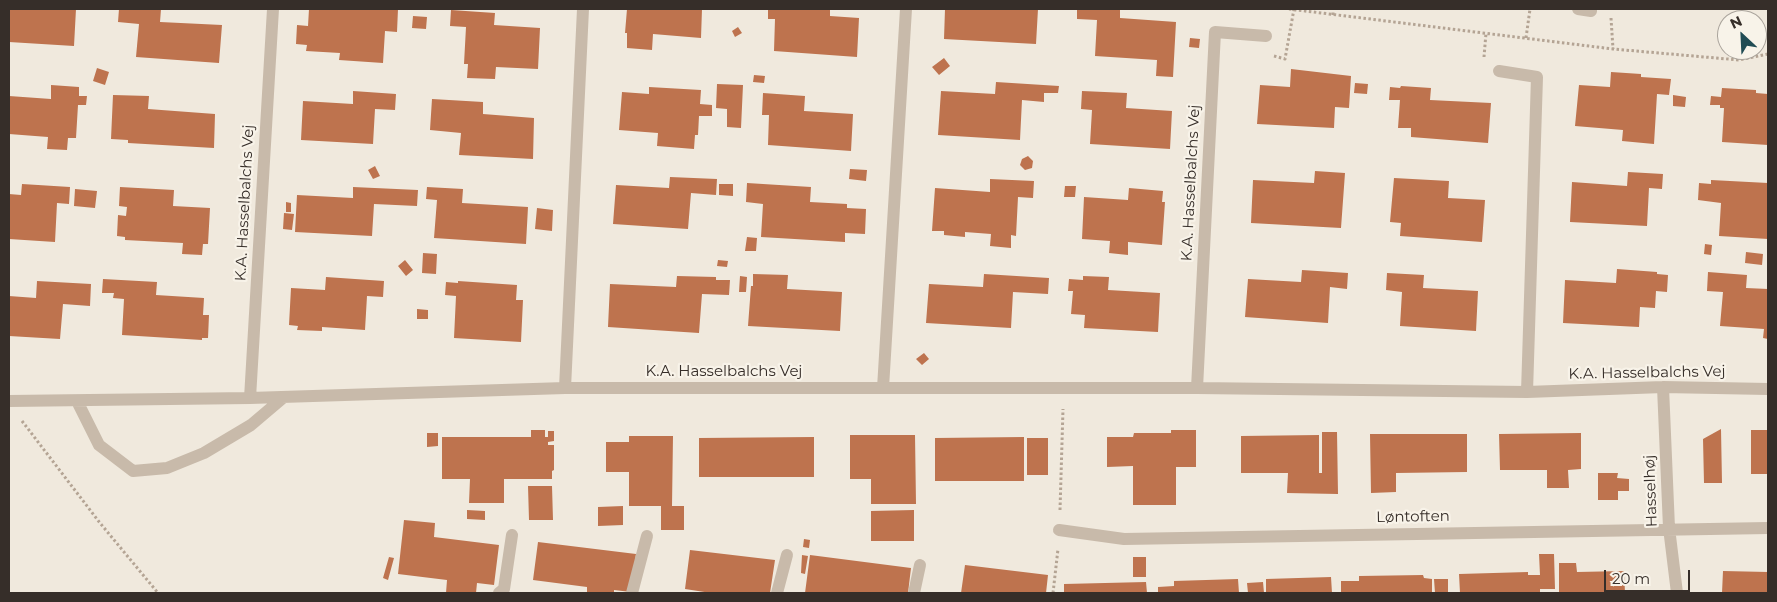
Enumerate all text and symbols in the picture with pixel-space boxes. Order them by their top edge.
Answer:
north arrow [1717,10,1767,60]
text: N [1727,12,1745,33]
street label: K.A. Hasselbalchs Vej [1178,104,1204,262]
street label: K.A. Hasselbalchs Vej [232,124,258,282]
street label: K.A. Hasselbalchs Vej [646,363,802,381]
street label: K.A. Hasselbalchs Vej [1568,363,1726,383]
street label: Hasselhøj [1641,455,1661,527]
street label: Løntoften [1376,507,1450,527]
scale bar [1607,560,1693,592]
text: 20 m [1612,569,1650,588]

